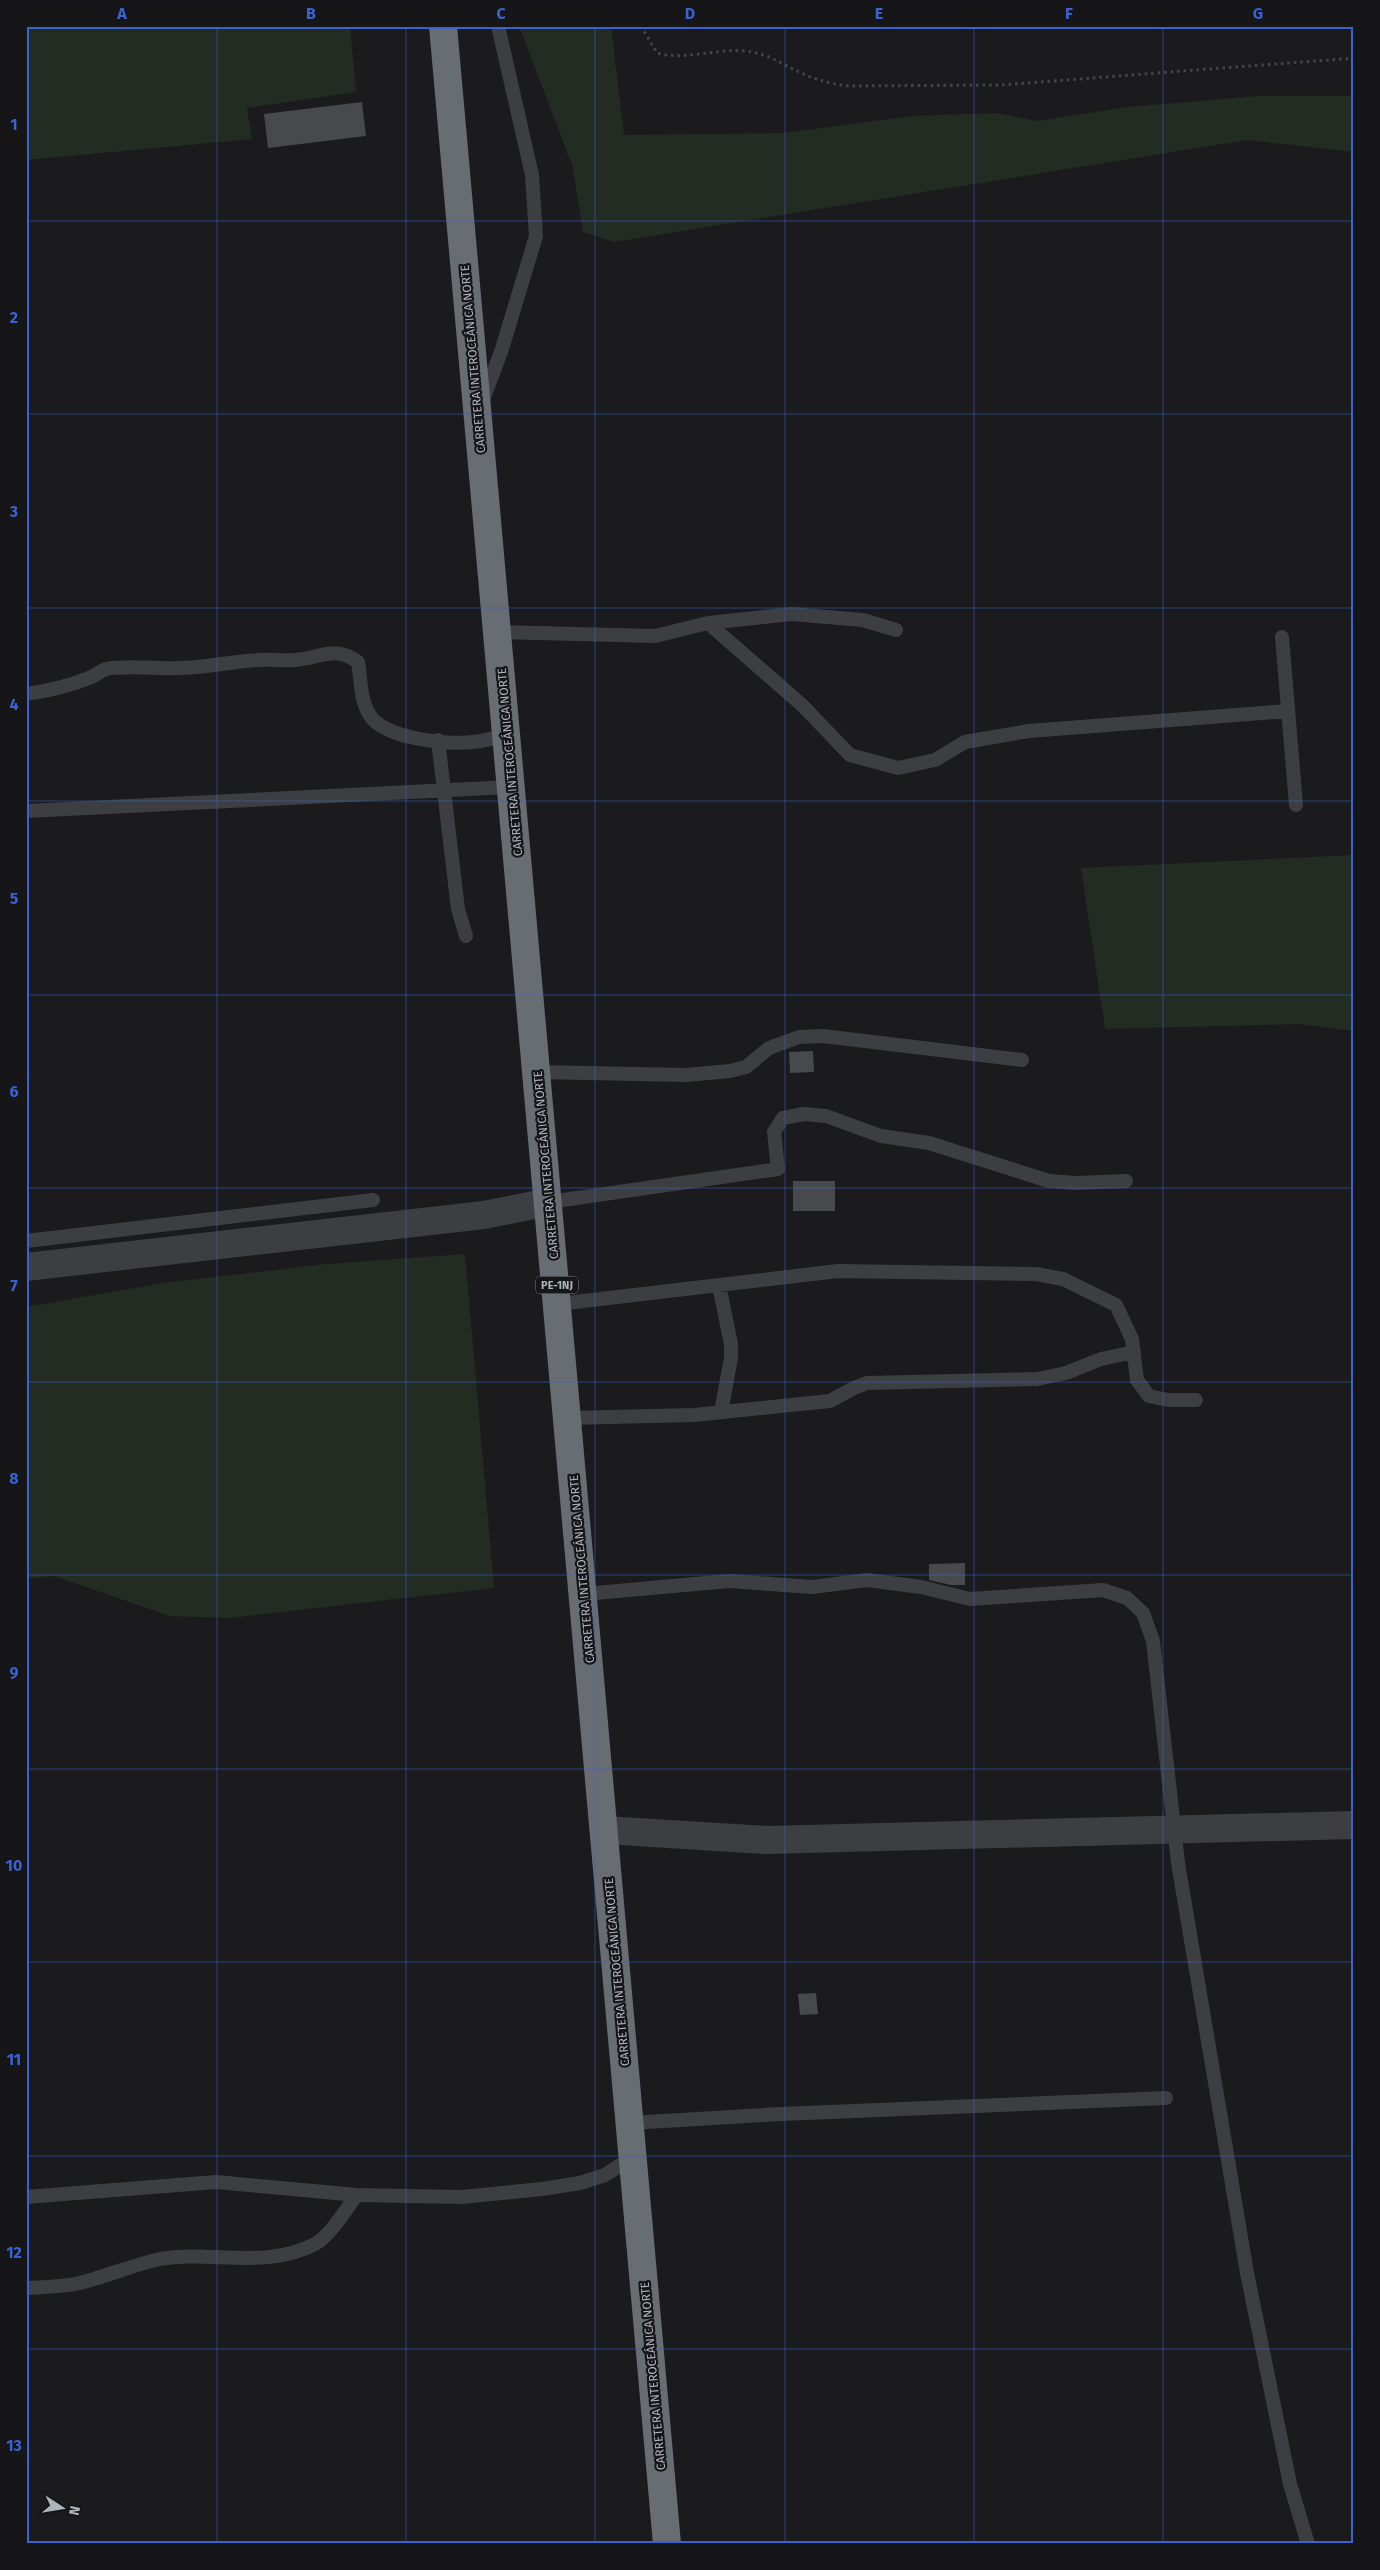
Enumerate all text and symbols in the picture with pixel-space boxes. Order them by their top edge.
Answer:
text: A [116,4,127,23]
text: B [306,4,316,23]
text: C [496,4,506,23]
text: D [685,4,695,23]
text: E [875,4,883,23]
text: F [1065,4,1073,23]
text: G [1253,4,1263,23]
text: 1 [10,115,18,134]
street label: CARRETERA INTEROCEÁNICA NORTE [457,264,488,454]
text: 2 [10,308,18,327]
text: 3 [9,502,18,521]
street label: CARRETERA INTEROCEÁNICA NORTE [494,667,525,857]
text: 4 [9,695,19,714]
text: 5 [10,889,19,908]
street label: CARRETERA INTEROCEÁNICA NORTE [530,1070,561,1260]
text: 6 [9,1082,19,1101]
text: 7 [10,1276,18,1295]
road number: PE-1NJ [536,1276,578,1294]
text: 8 [9,1469,19,1488]
street label: CARRETERA INTEROCEÁNICA NORTE [566,1474,597,1664]
text: 9 [10,1663,19,1682]
text: 10 [6,1856,22,1875]
street label: CARRETERA INTEROCEÁNICA NORTE [601,1877,632,2067]
text: 11 [7,2050,21,2069]
text: 12 [6,2243,22,2262]
street label: CARRETERA INTEROCEÁNICA NORTE [637,2281,668,2471]
text: 13 [6,2436,22,2455]
north arrow [38,2482,88,2532]
text: N [65,2504,84,2517]

